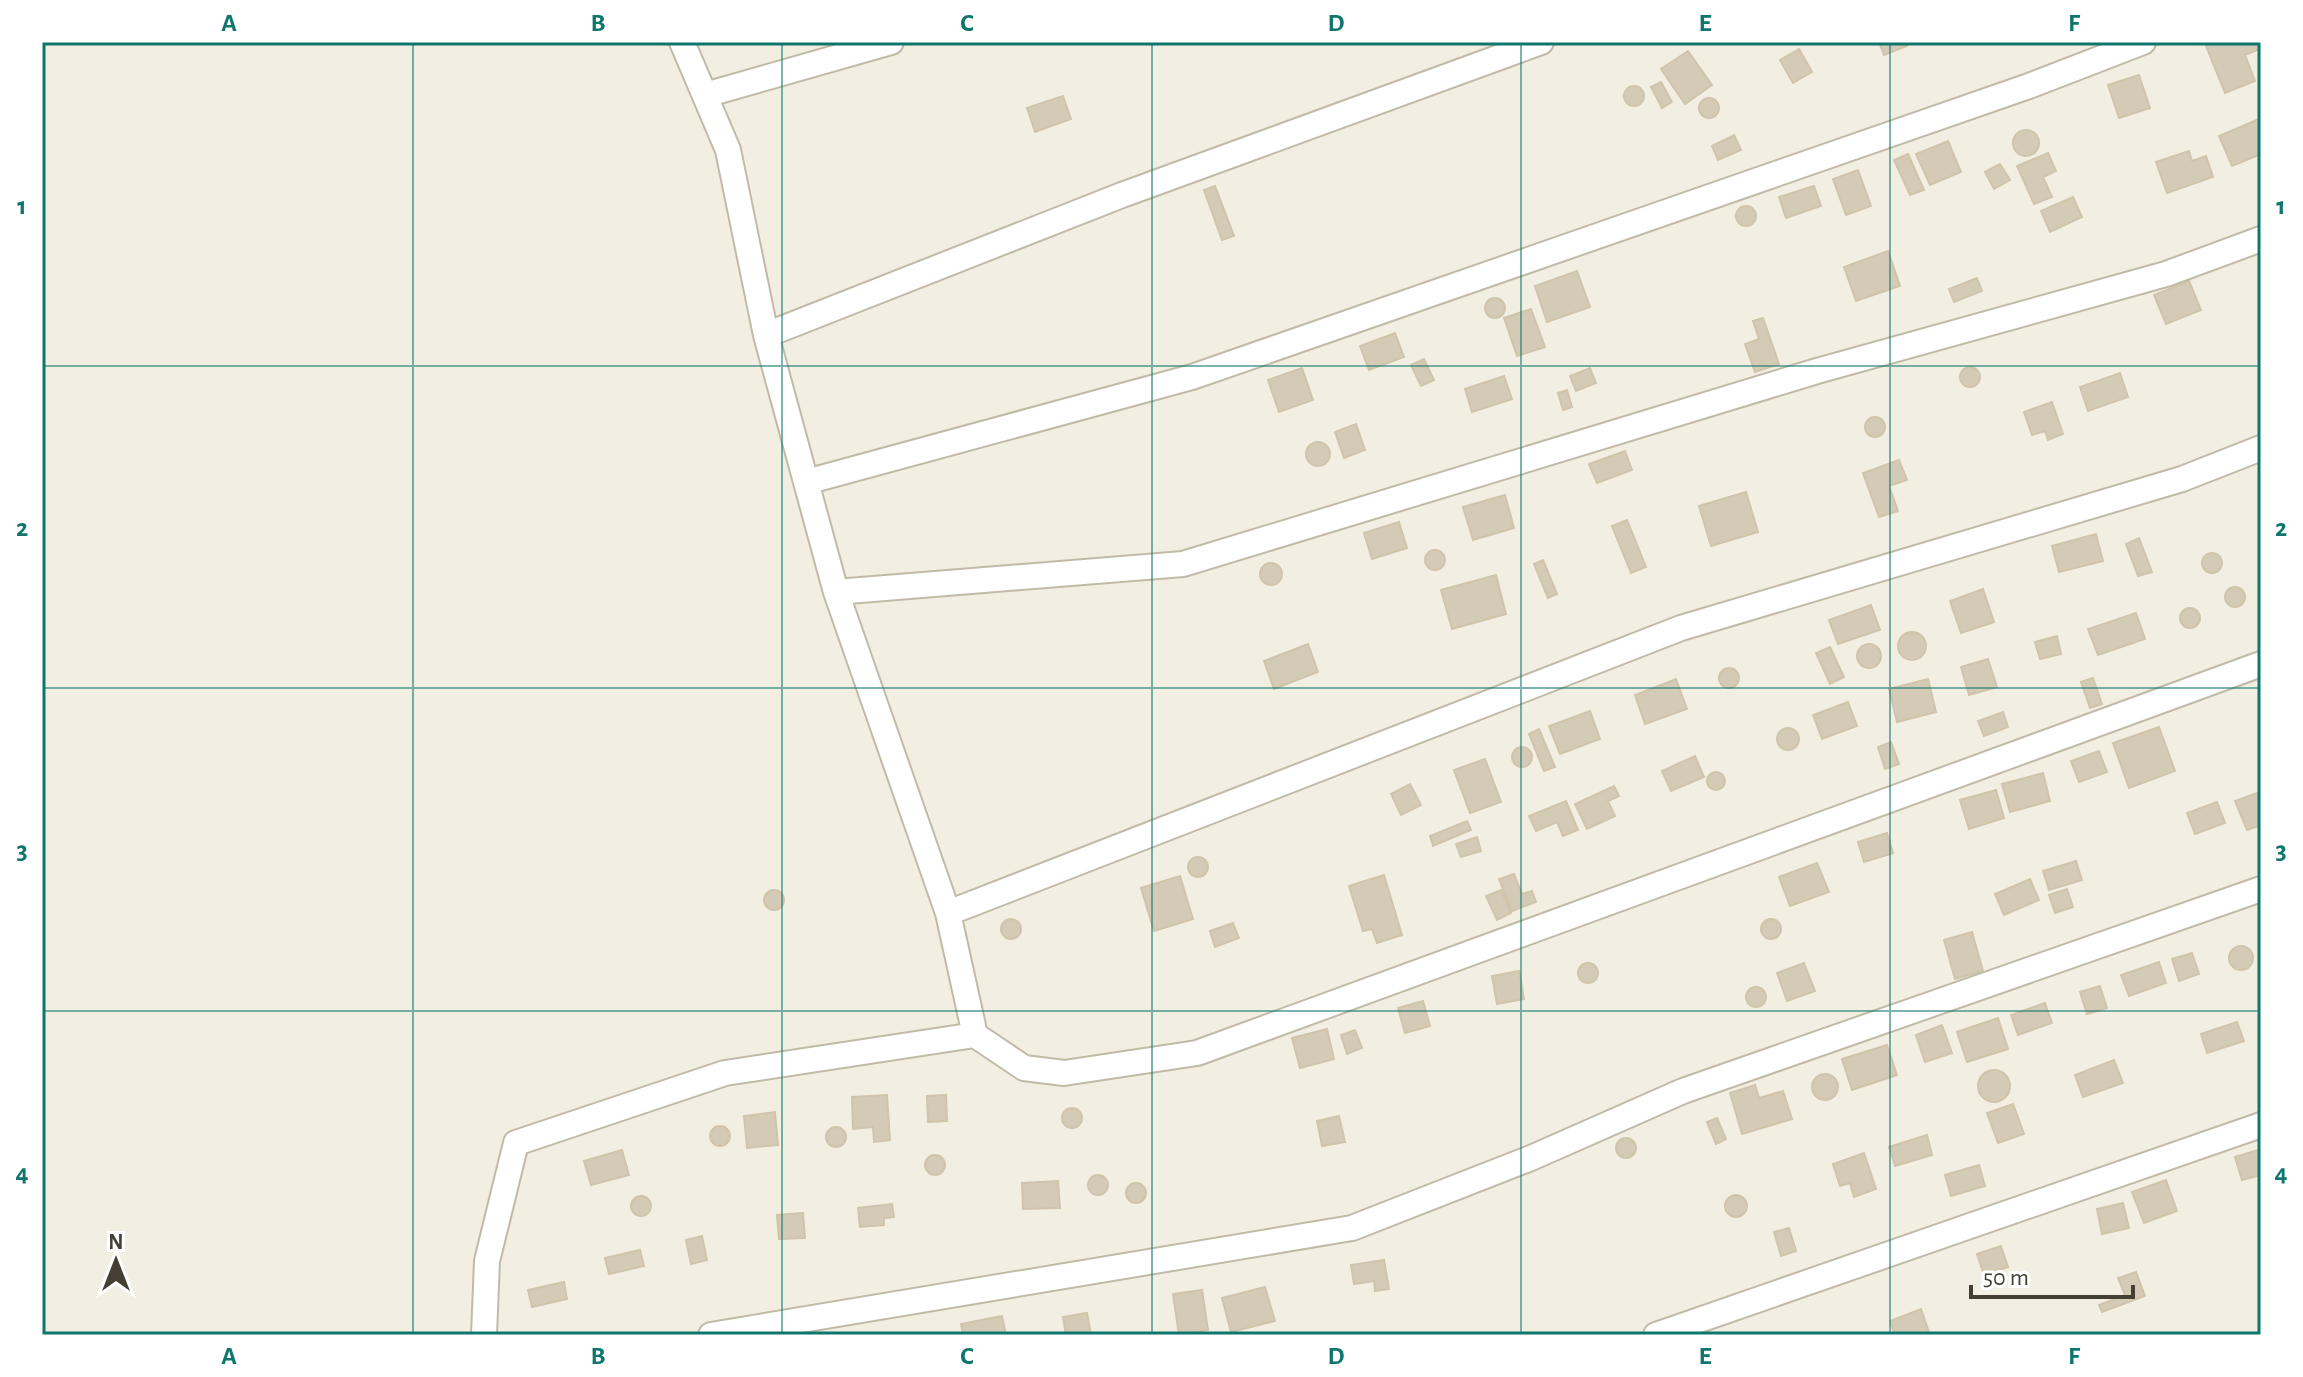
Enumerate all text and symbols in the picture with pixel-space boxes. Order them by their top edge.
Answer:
text: A [221,10,237,36]
text: B [590,10,606,36]
text: C [960,10,974,36]
text: D [1327,10,1345,36]
text: E [1698,10,1712,36]
text: F [2068,10,2081,36]
text: 1 [17,193,27,219]
text: 1 [2276,193,2286,219]
text: 2 [16,515,28,541]
text: 2 [2275,515,2287,541]
text: 3 [16,838,28,864]
text: 3 [2275,838,2287,864]
text: 4 [15,1160,29,1186]
text: 4 [2274,1160,2288,1186]
north arrow [76,1221,156,1301]
text: N [108,1231,124,1253]
scale bar [1971,1249,2133,1299]
text: 50 m [1983,1266,2029,1290]
text: A [221,1343,237,1369]
text: B [590,1343,606,1369]
text: C [960,1343,974,1369]
text: D [1327,1343,1345,1369]
text: E [1698,1343,1712,1369]
text: F [2068,1343,2081,1369]

